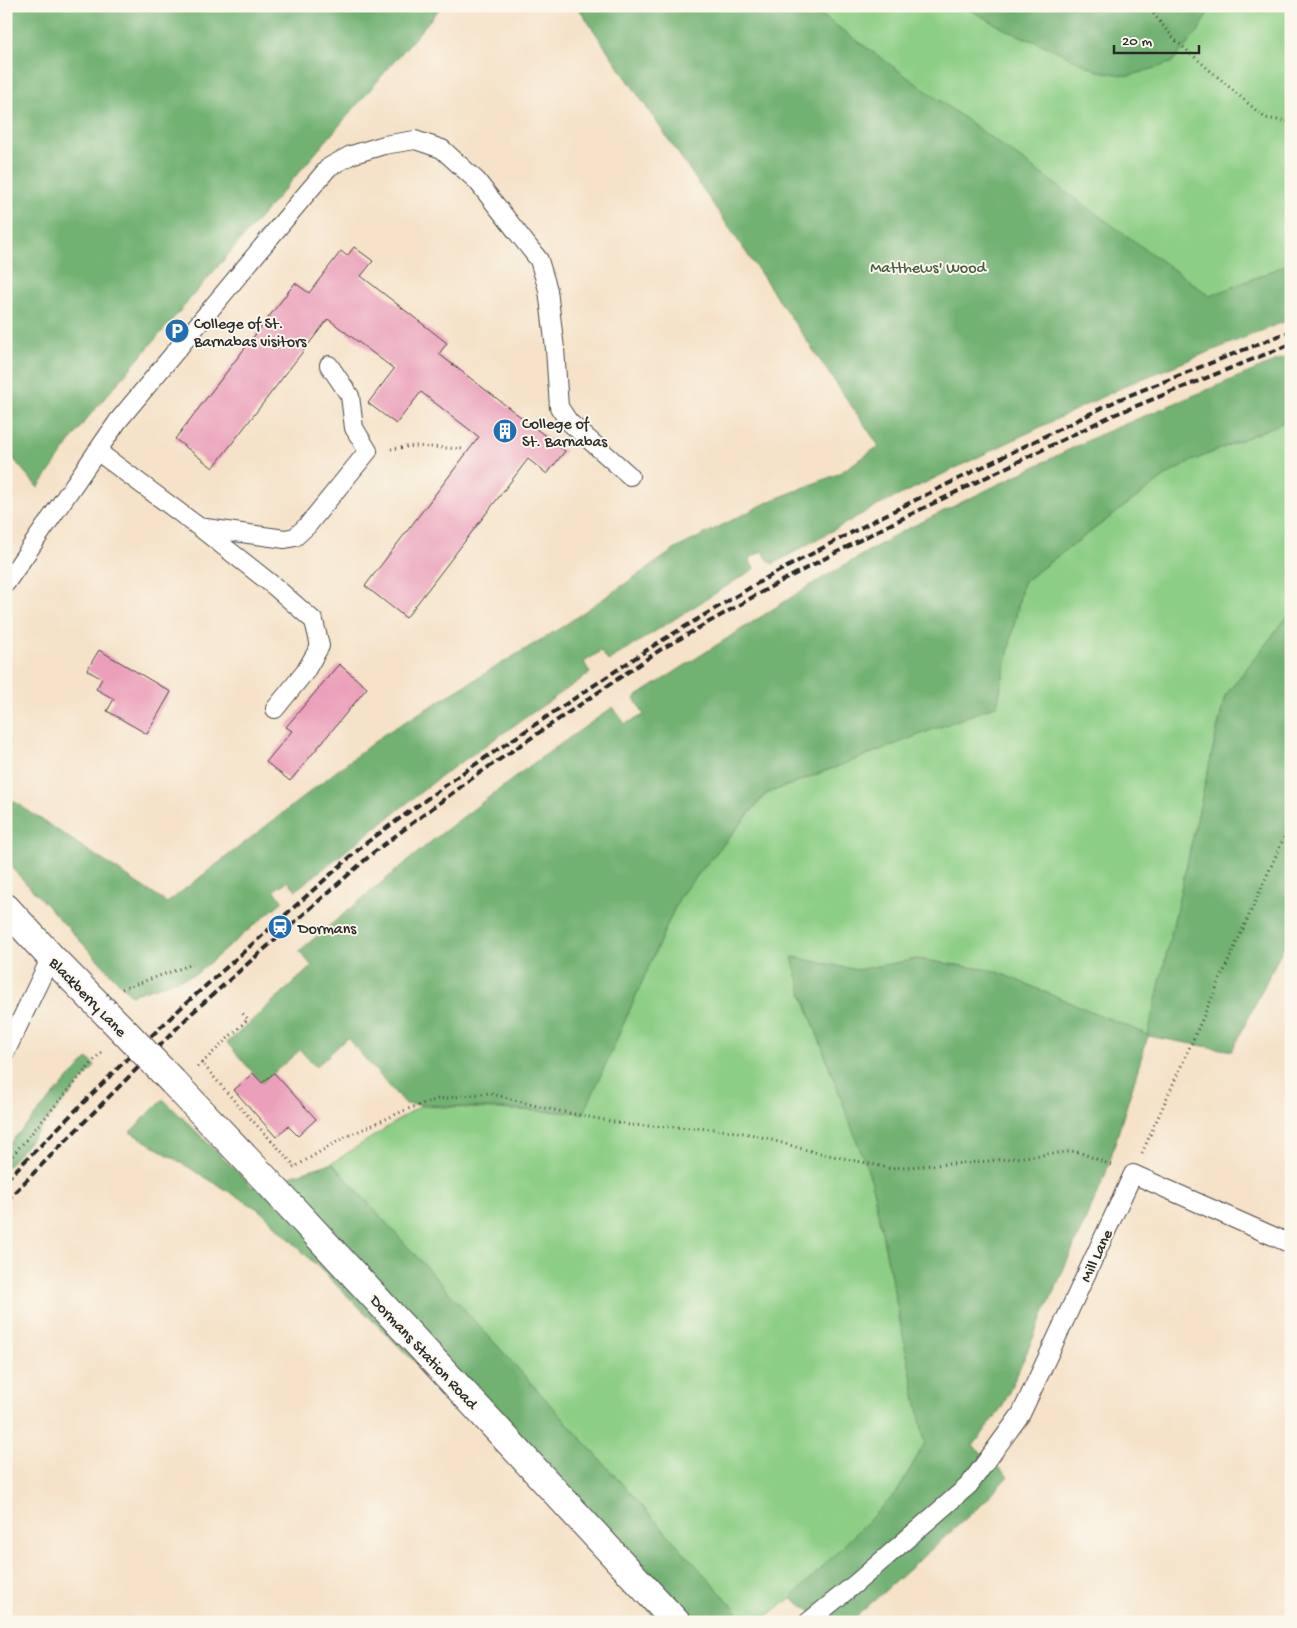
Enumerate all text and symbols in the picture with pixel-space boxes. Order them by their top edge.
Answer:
scale bar [1114,22,1200,54]
text: 20 m [1122,33,1152,51]
park label: Matthews' Wood [870,260,987,279]
place label: College of St. Barnabas visitors [193,316,308,353]
parking icon: College of St. Barnabas visitors [164,318,190,344]
place label: College of St. Barnabas [522,416,608,453]
building icon: College of St. Barnabas [492,418,518,444]
station icon: Dormans [267,914,293,940]
place label: Dormans [297,921,357,940]
street label: Blackberry Lane [43,954,130,1043]
street label: Mill Lane [1078,1226,1119,1286]
street label: Dormans Station Road [364,1292,481,1416]

